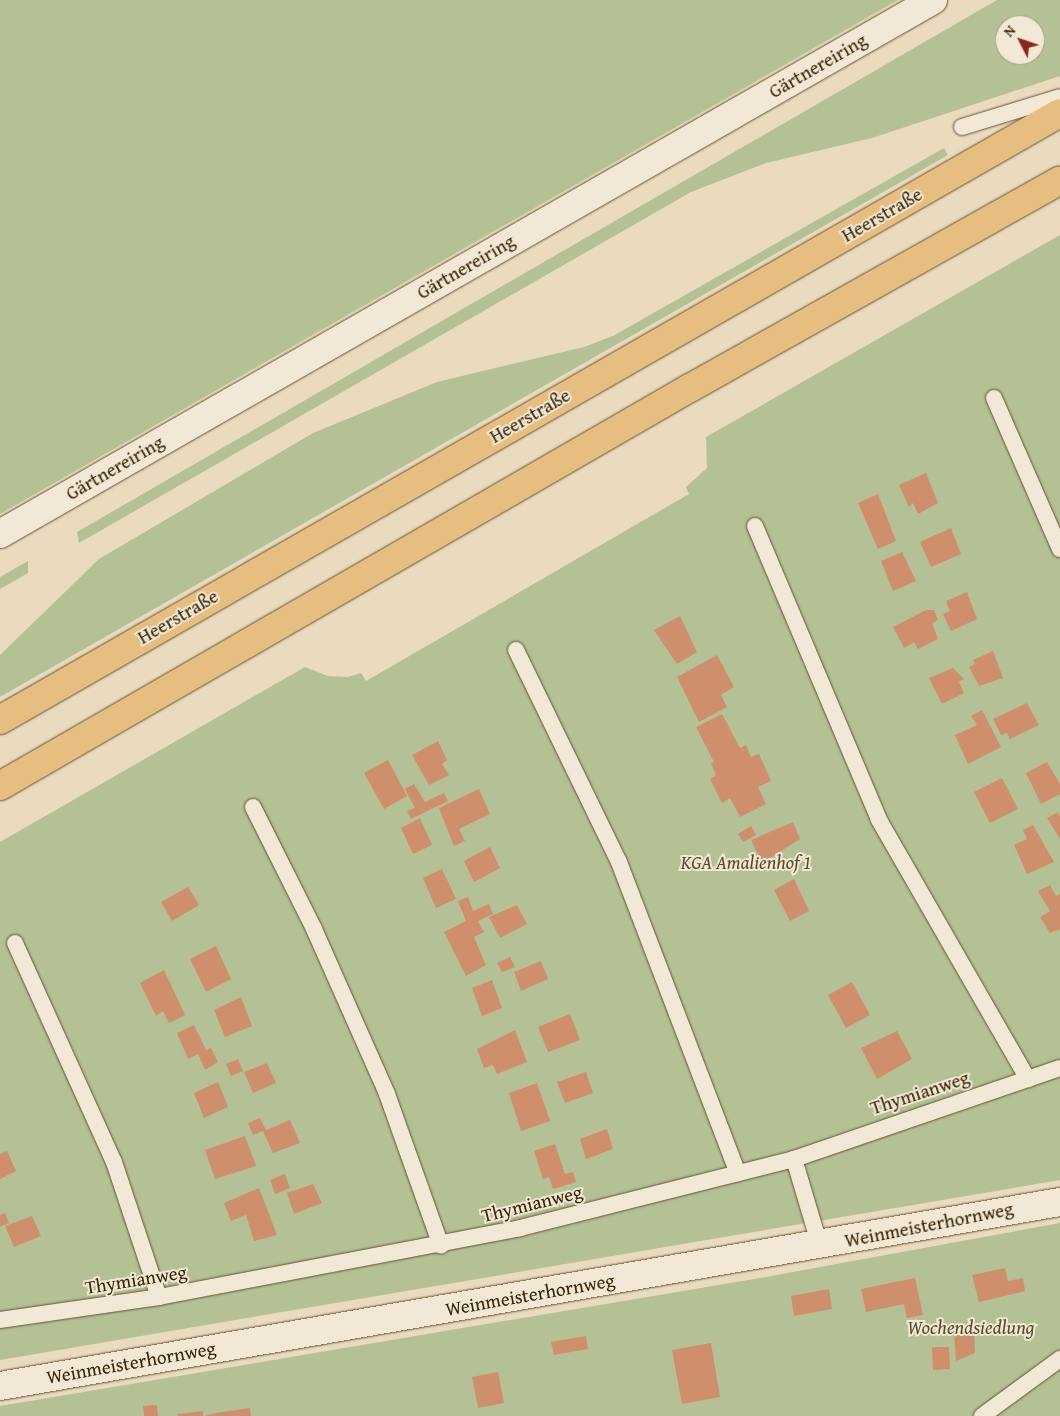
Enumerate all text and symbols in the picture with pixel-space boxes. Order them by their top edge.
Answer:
north arrow [995,15,1045,65]
text: N [999,21,1020,41]
street label: Gärtnereiring [765,29,871,103]
street label: Heerstraße [838,183,926,247]
street label: Gärtnereiring [413,230,519,304]
street label: Heerstraße [486,384,574,448]
street label: Gärtnereiring [62,431,168,505]
street label: Heerstraße [134,585,222,649]
park label: KGA Amalienhof 1 [681,852,811,874]
street label: Thymianweg [868,1066,972,1120]
street label: Thymianweg [479,1181,585,1227]
street label: Weinmeisterhornweg [843,1197,1015,1253]
street label: Thymianweg [83,1261,189,1299]
street label: Weinmeisterhornweg [444,1269,616,1321]
park label: Wochendsiedlung [908,1317,1034,1339]
street label: Weinmeisterhornweg [45,1337,217,1389]

